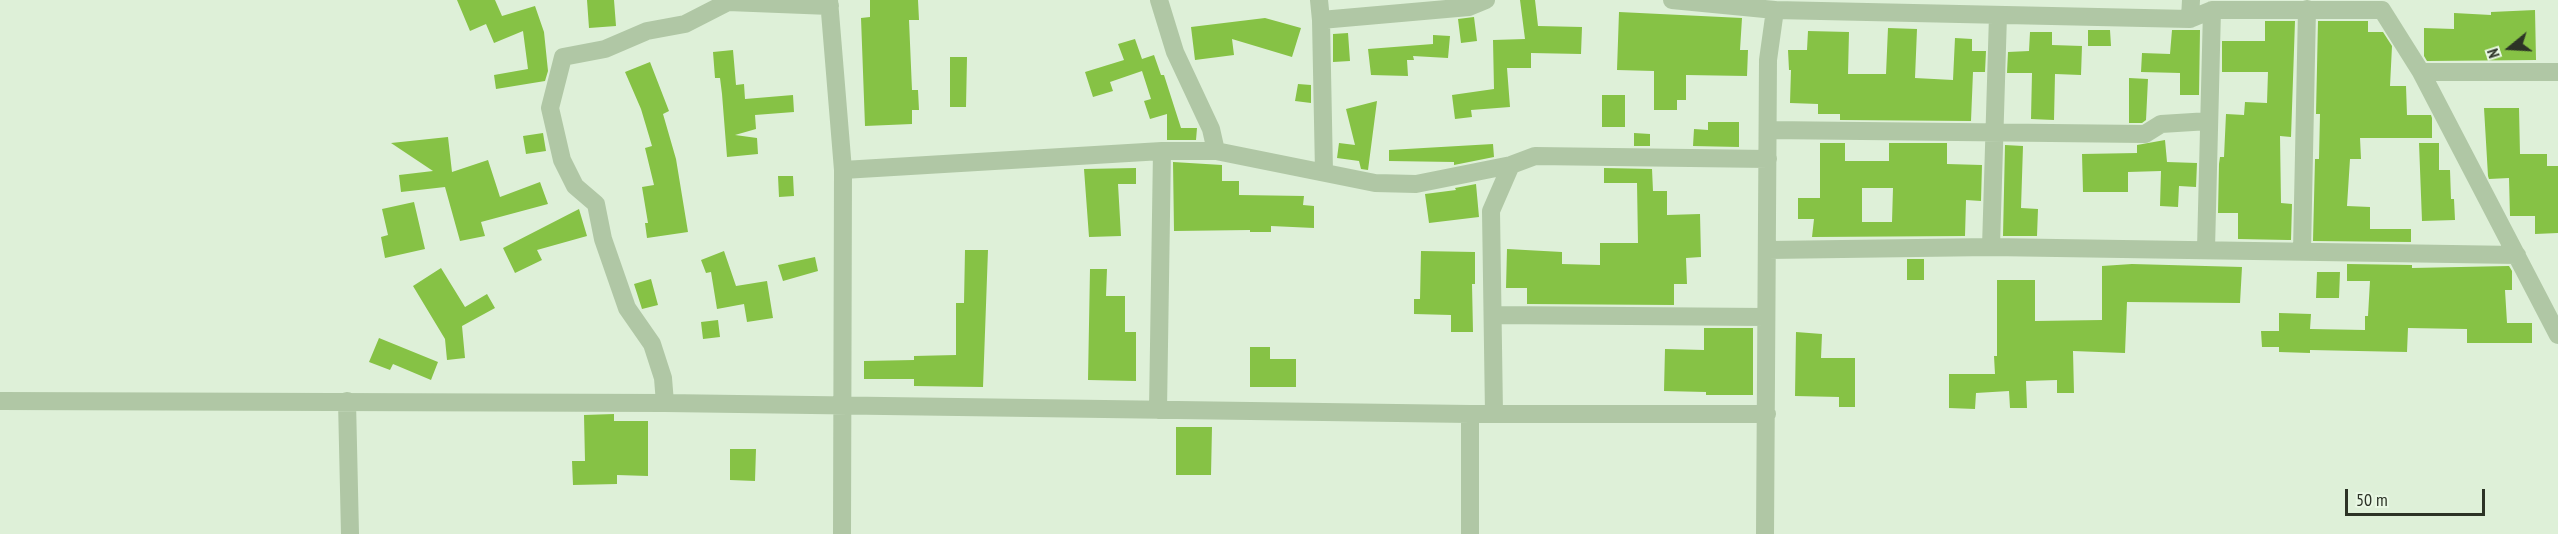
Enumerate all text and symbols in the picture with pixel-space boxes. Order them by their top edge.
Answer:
north arrow [2480,18,2540,78]
text: N [2482,46,2504,61]
scale bar [2348,477,2488,515]
text: 50 m [2356,488,2388,511]

